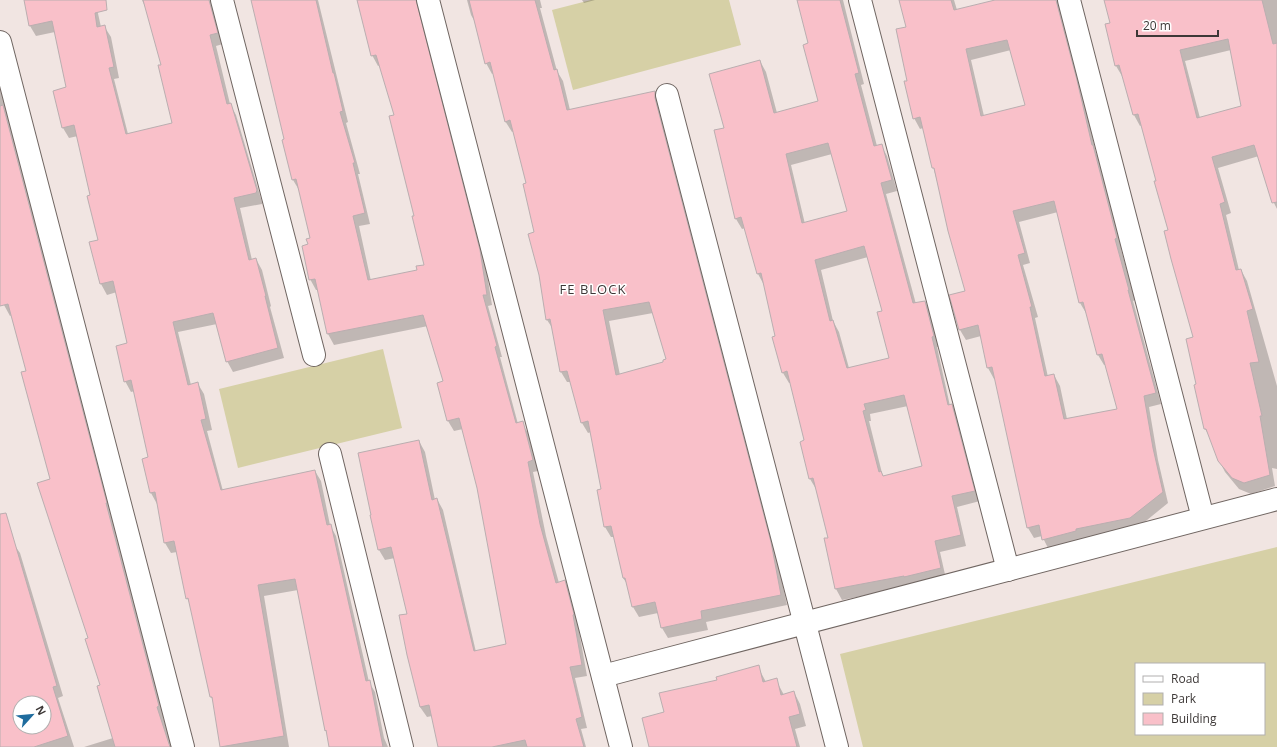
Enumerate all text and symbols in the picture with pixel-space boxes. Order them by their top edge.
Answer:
scale bar [1137,12,1218,38]
text: 20 m [1143,17,1171,34]
district label: FE BLOCK [560,280,626,298]
legend [1135,663,1265,735]
text: Road [1171,670,1200,687]
text: Park [1171,690,1197,707]
north arrow [12,695,52,735]
text: N [33,703,50,718]
text: Building [1171,710,1217,727]

